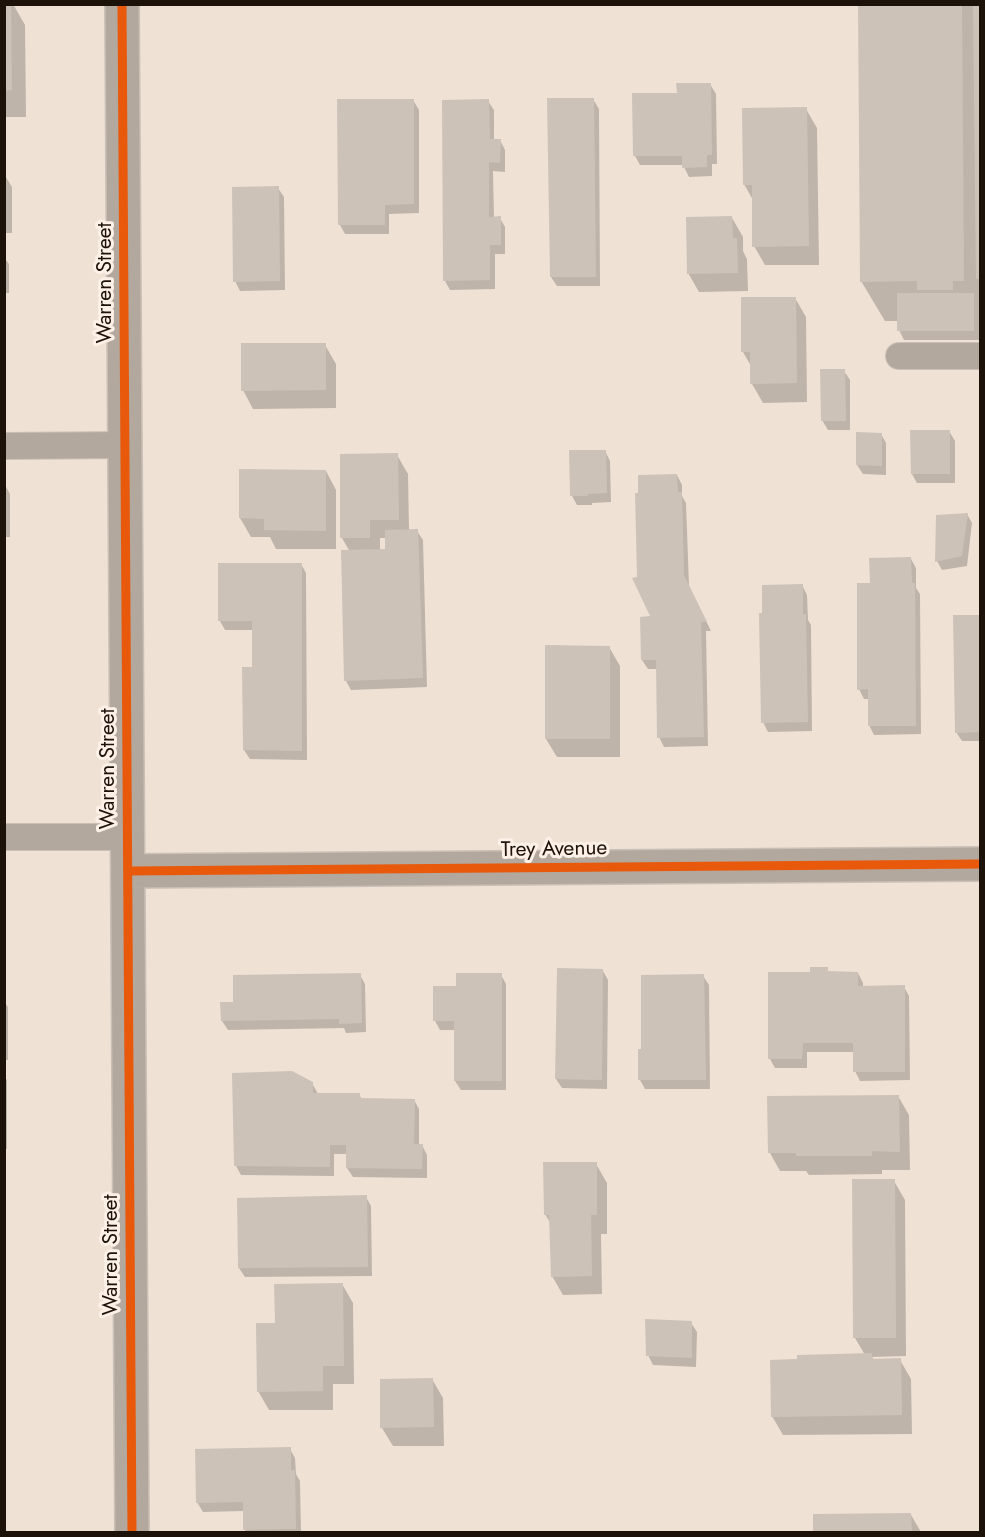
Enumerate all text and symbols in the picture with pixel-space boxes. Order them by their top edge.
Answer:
street label: Warren Street [93,222,119,344]
street label: Warren Street [96,708,122,830]
street label: Trey Avenue [501,836,607,864]
street label: Warren Street [99,1194,125,1316]

